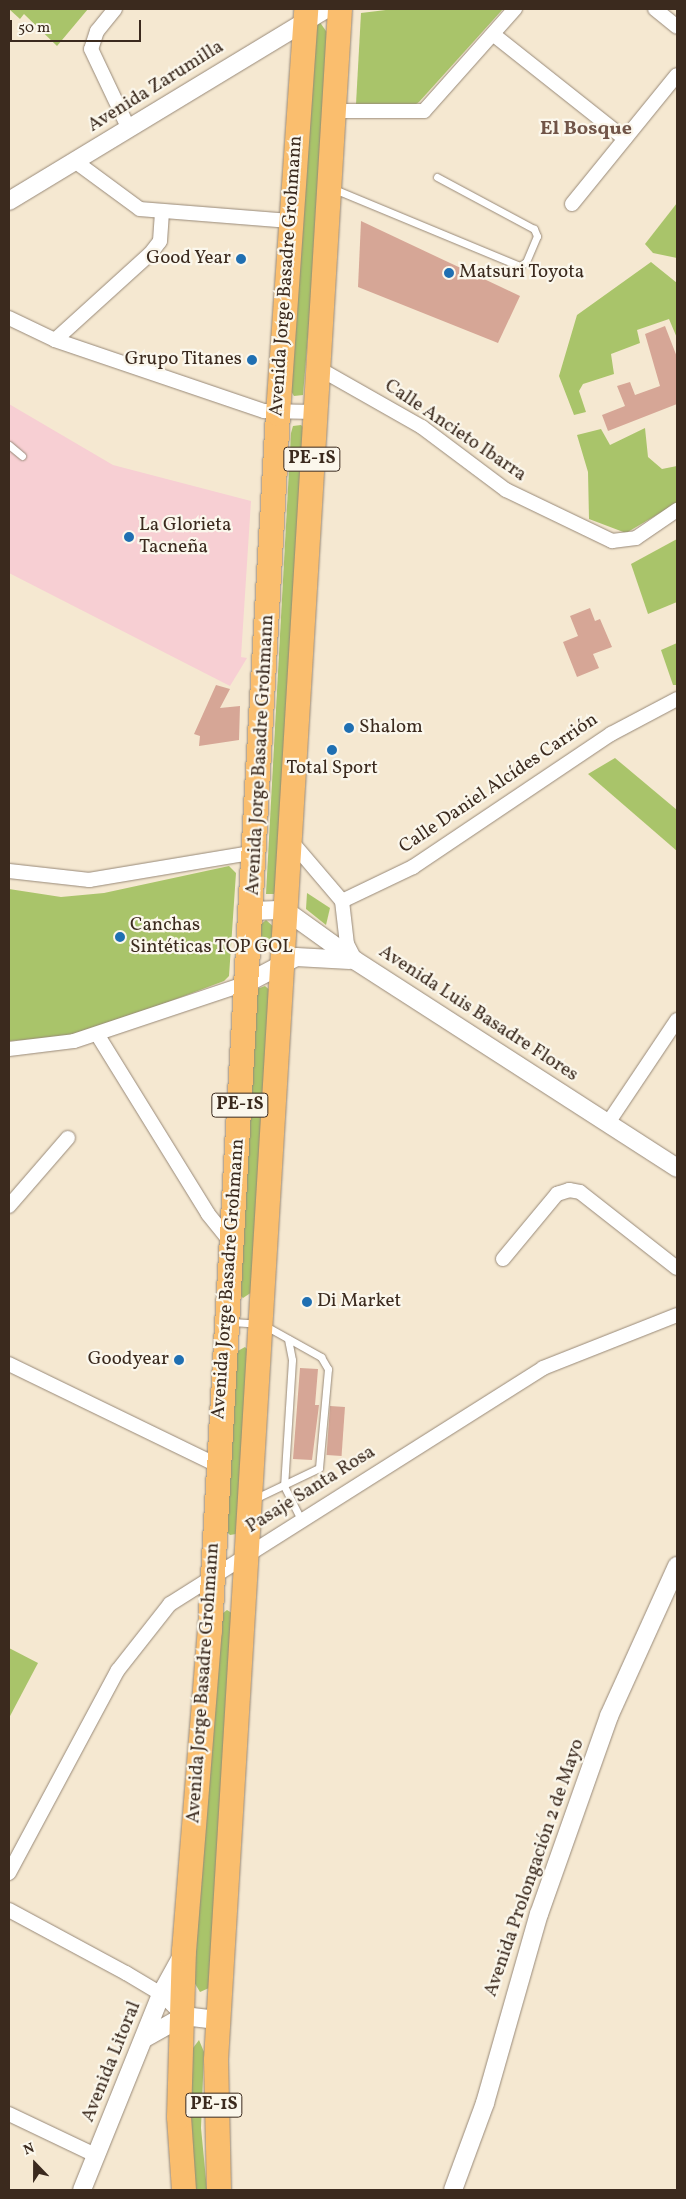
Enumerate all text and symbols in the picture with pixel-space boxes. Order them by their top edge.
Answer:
scale bar [12,10,144,42]
text: 50 m [18,18,50,39]
street label: Avenida Zarumilla [84,36,228,138]
district label: El Bosque [540,117,632,141]
street label: Avenida Jorge Basadre Grohmann [266,135,308,417]
place label: Good Year [146,248,231,270]
marker: Good Year [235,253,247,265]
place label: Matsuri Toyota [459,262,585,284]
marker: Matsuri Toyota [443,267,455,279]
place label: Grupo Titanes [124,349,242,371]
marker: Grupo Titanes [246,354,258,366]
street label: Calle Ancieto Ibarra [380,375,530,487]
road number: PE-1S [283,444,341,474]
place label: La Glorieta Tacneña [139,515,231,559]
marker: La Glorieta Tacneña [123,531,135,543]
street label: Avenida Jorge Basadre Grohmann [242,614,280,896]
street label: Calle Daniel Alcídes Carrión [395,709,603,859]
place label: Shalom [359,717,423,739]
marker: Shalom [343,722,355,734]
marker: Total Sport [326,744,338,756]
place label: Total Sport [286,758,378,780]
place label: Canchas Sintéticas TOP GOL [130,915,293,959]
marker: Canchas Sintéticas TOP GOL [114,931,126,943]
street label: Avenida Luis Basadre Flores [374,941,582,1087]
road number: PE-1S [211,1090,269,1120]
street label: Avenida Jorge Basadre Grohmann [208,1138,250,1420]
place label: Di Market [317,1291,401,1313]
marker: Di Market [301,1296,313,1308]
place label: Goodyear [88,1349,169,1371]
marker: Goodyear [173,1354,185,1366]
street label: Pasaje Santa Rosa [242,1441,380,1539]
street label: Avenida Jorge Basadre Grohmann [183,1542,225,1824]
street label: Avenida Prolongación 2 de Mayo [480,1736,590,2000]
street label: Avenida Litoral [77,1998,147,2126]
road number: PE-1S [185,2090,243,2120]
north arrow [10,2139,60,2189]
text: N [21,2139,37,2160]

